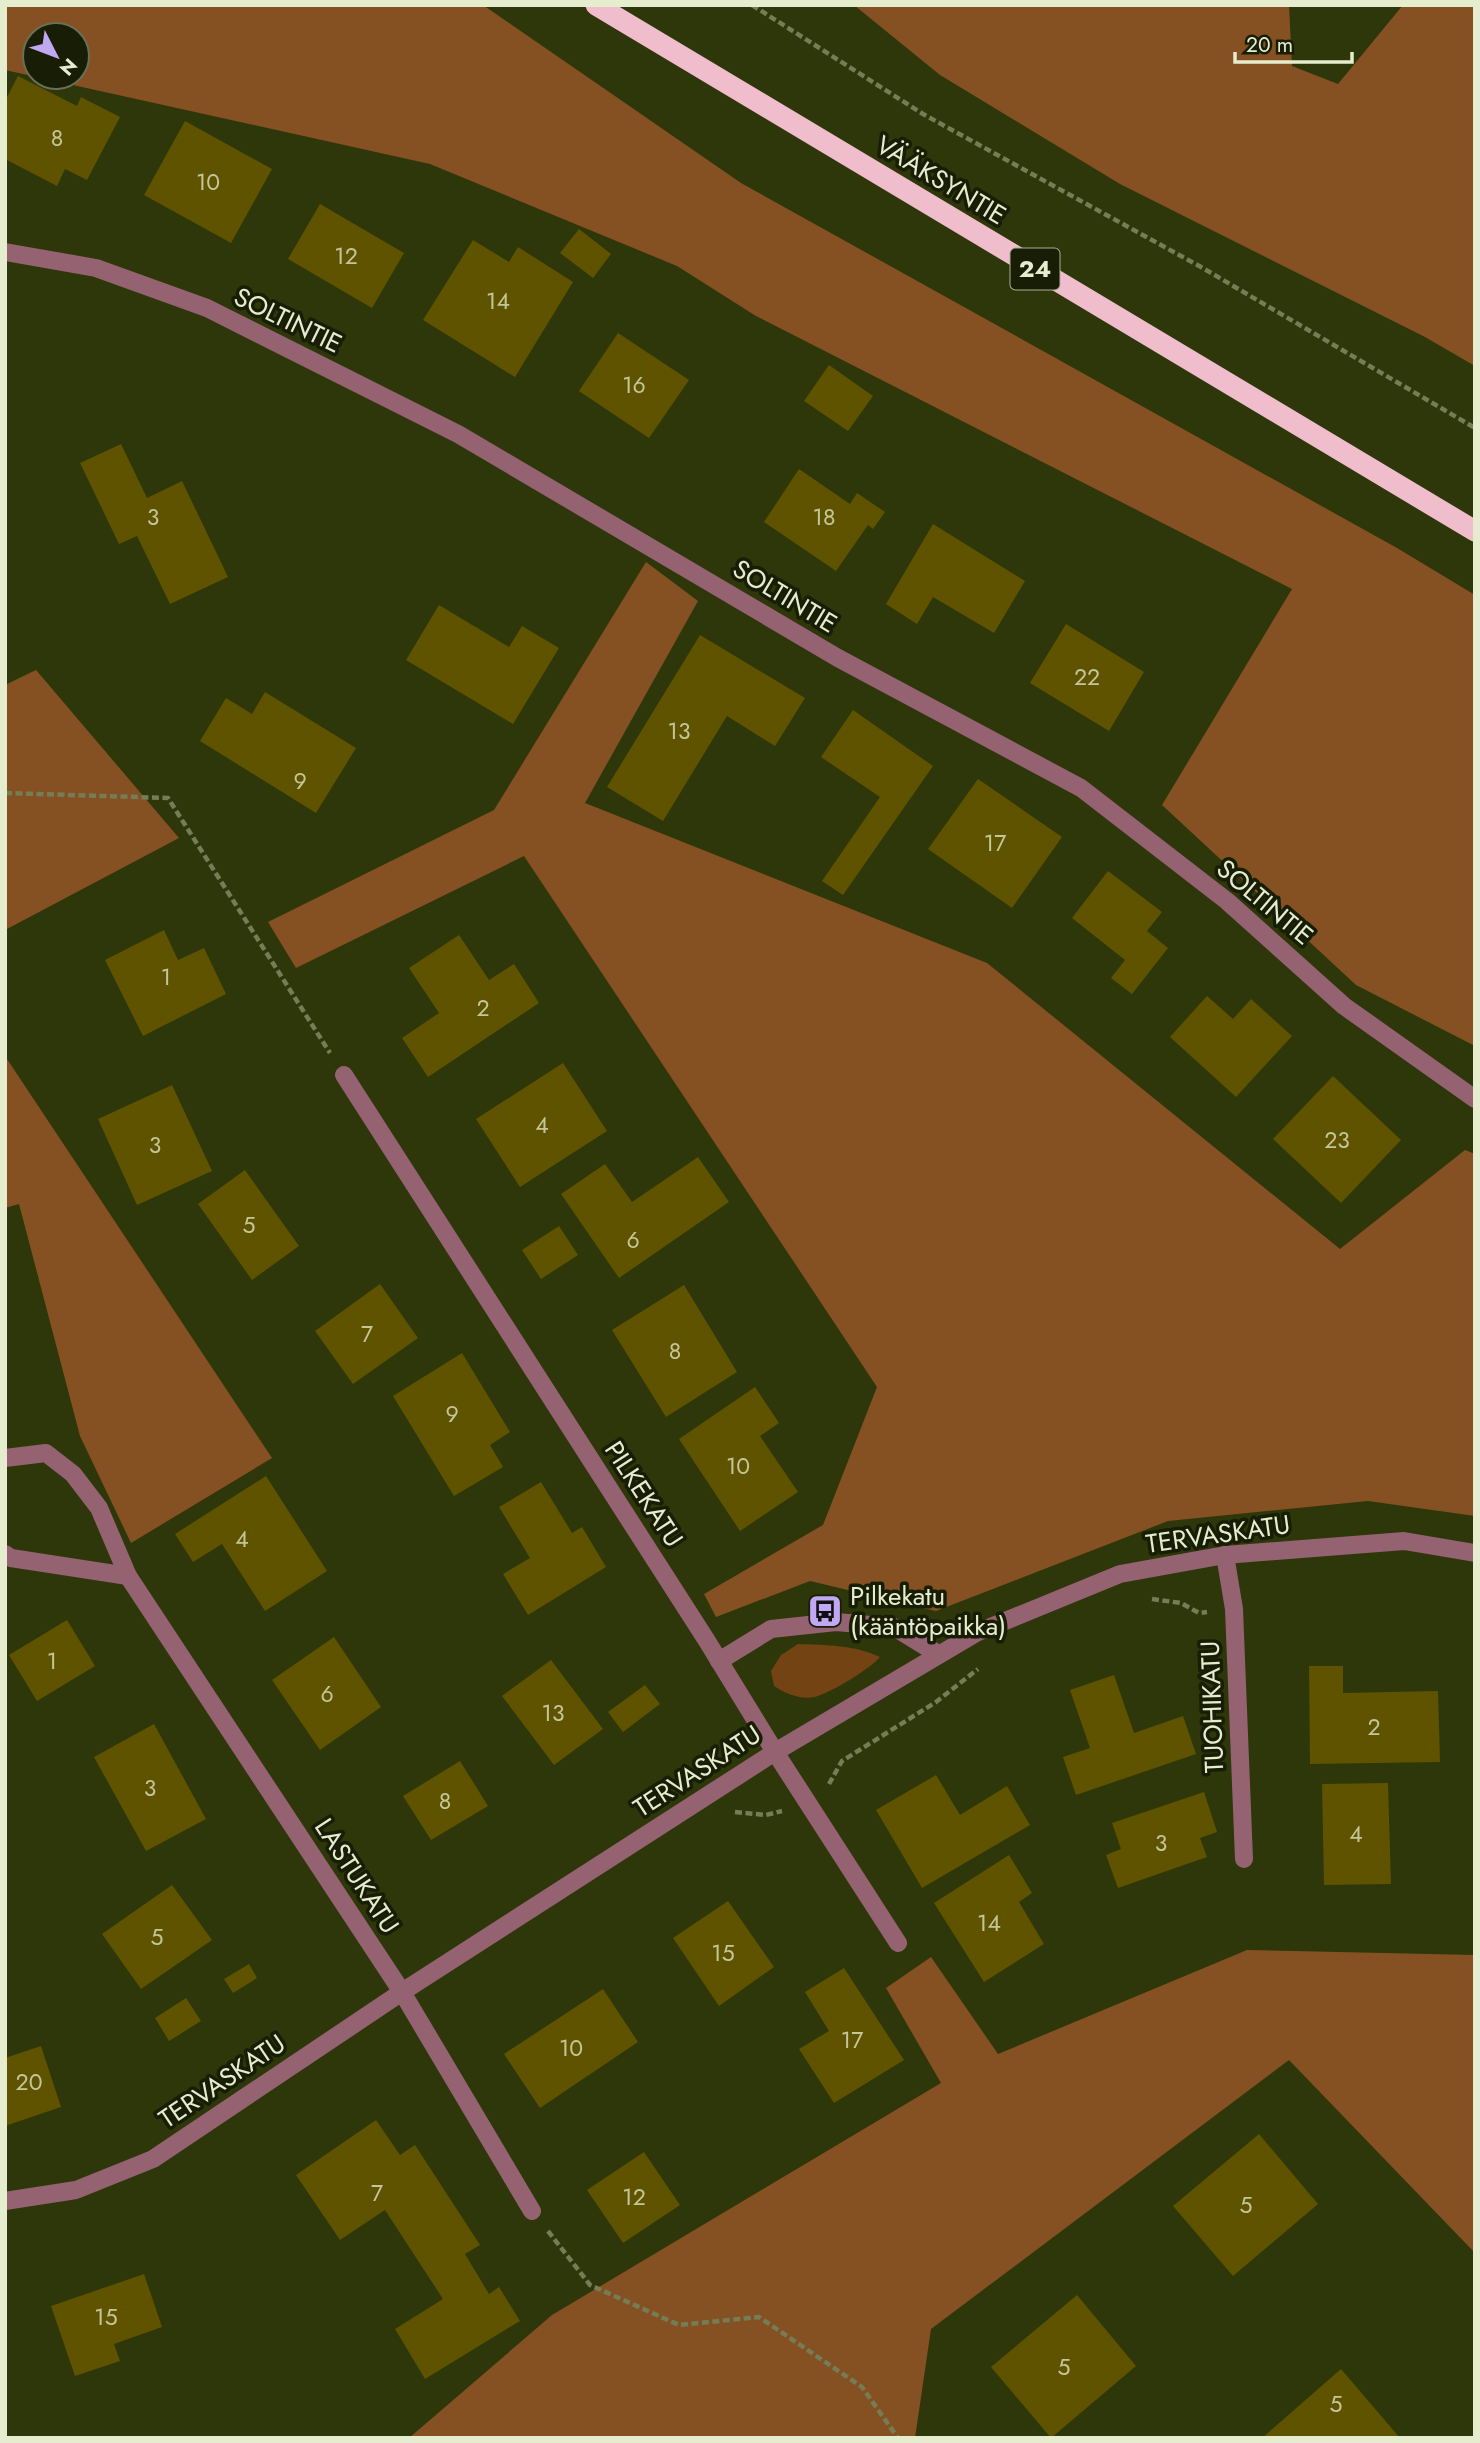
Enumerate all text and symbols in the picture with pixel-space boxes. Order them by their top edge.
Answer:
north arrow [21,21,91,91]
scale bar [1235,21,1352,65]
text: 20 m [1246,30,1293,60]
text: N [53,52,83,82]
house number: 8 [51,121,63,155]
street label: VÄÄKSYNTIE [869,126,1013,234]
house number: 10 [196,165,220,199]
house number: 12 [334,239,358,273]
road number: 24 [1010,248,1060,290]
street label: SOLTINTIE [228,277,348,363]
house number: 14 [486,284,510,318]
house number: 16 [622,368,646,402]
house number: 3 [147,500,159,534]
house number: 18 [813,500,835,534]
street label: SOLTINTIE [725,550,845,642]
house number: 22 [1074,660,1100,694]
house number: 13 [668,714,690,748]
house number: 9 [293,764,307,798]
house number: 17 [984,826,1006,860]
street label: SOLTINTIE [1208,850,1322,954]
house number: 1 [161,960,171,994]
house number: 2 [476,991,490,1025]
house number: 4 [535,1108,549,1142]
house number: 23 [1324,1123,1350,1157]
house number: 3 [149,1128,161,1162]
house number: 5 [243,1208,256,1242]
house number: 6 [626,1223,640,1257]
house number: 7 [361,1317,373,1351]
house number: 8 [669,1334,681,1368]
house number: 9 [445,1397,459,1431]
street label: PILKEKATU [595,1433,693,1555]
house number: 10 [726,1449,750,1483]
street label: TERVASKATU [1143,1505,1293,1563]
house number: 4 [235,1522,249,1556]
place label: Pilkekatu (kääntöpaikka) [850,1577,1006,1645]
bus stop icon: Pilkekatu (kääntöpaikka) [806,1592,844,1630]
street label: TUOHIKATU [1191,1640,1233,1774]
house number: 1 [47,1644,57,1678]
house number: 6 [320,1677,334,1711]
house number: 13 [542,1696,564,1730]
house number: 2 [1367,1710,1381,1744]
street label: TERVASKATU [626,1715,768,1827]
house number: 3 [144,1771,156,1805]
house number: 8 [439,1784,451,1818]
street label: LASTUKATU [305,1811,409,1941]
house number: 4 [1349,1817,1363,1851]
house number: 3 [1155,1826,1167,1860]
house number: 14 [977,1906,1001,1940]
house number: 5 [151,1920,164,1954]
house number: 15 [711,1936,735,1970]
house number: 17 [841,2023,863,2057]
street label: TERVASKATU [151,2025,293,2137]
house number: 10 [559,2031,583,2065]
house number: 20 [16,2065,42,2099]
house number: 7 [371,2176,383,2210]
house number: 12 [622,2180,646,2214]
house number: 5 [1240,2188,1253,2222]
house number: 15 [94,2300,118,2334]
house number: 5 [1058,2350,1071,2384]
house number: 5 [1330,2387,1343,2421]

